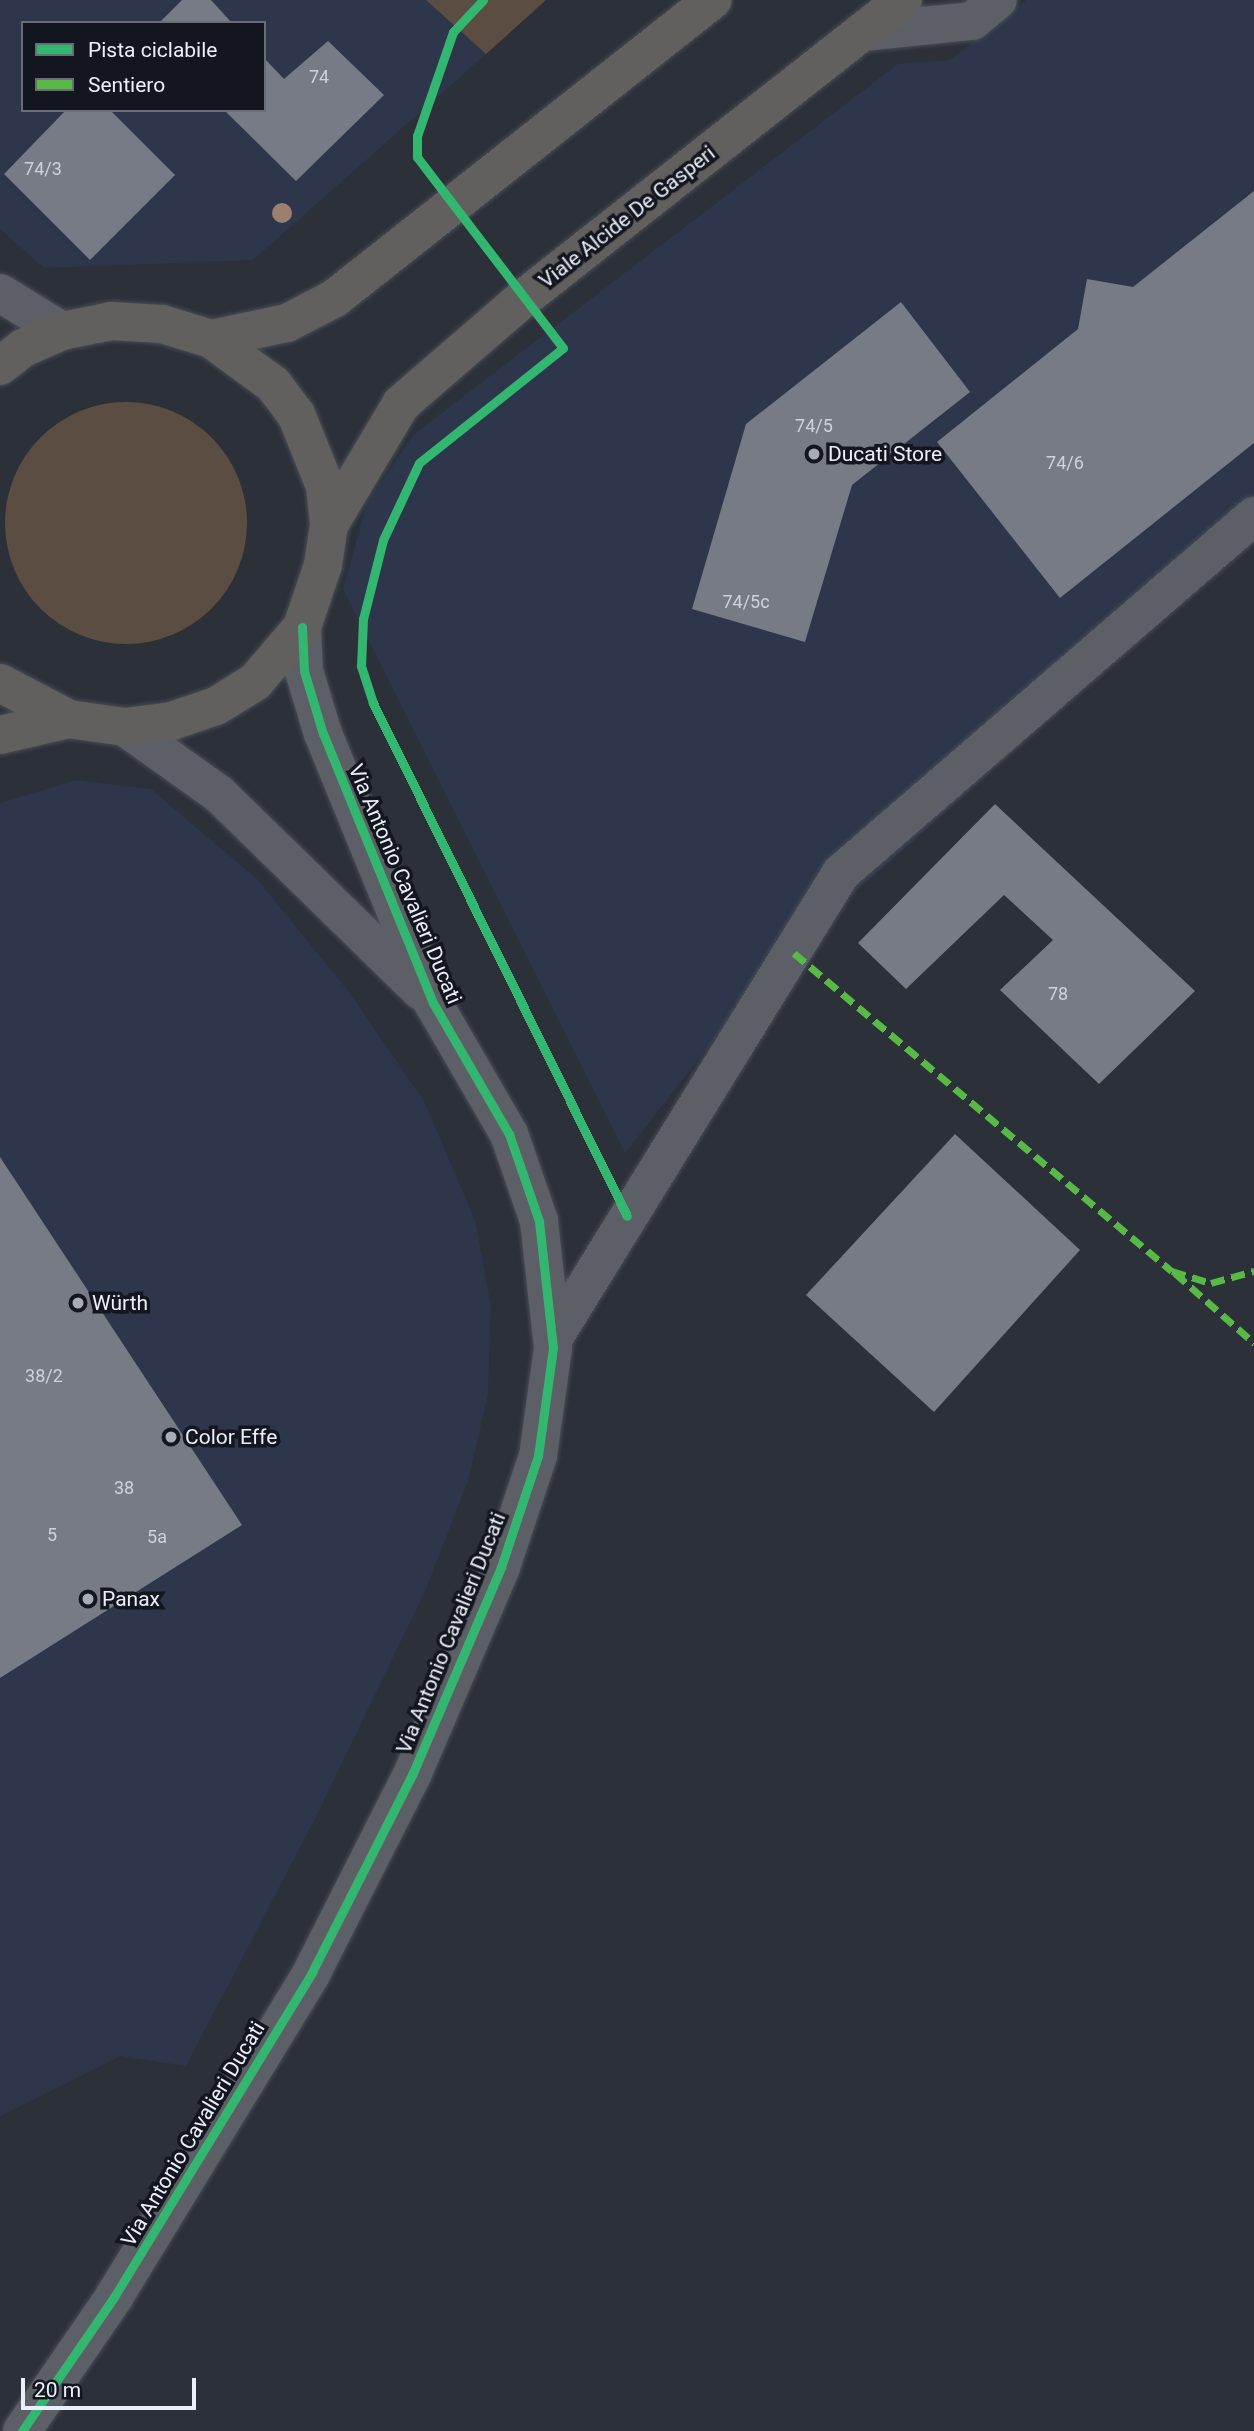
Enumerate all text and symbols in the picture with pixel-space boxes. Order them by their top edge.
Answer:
legend [21,21,266,112]
text: Pista ciclabile [88,38,217,62]
house number: 74 [309,66,329,88]
text: Sentiero [88,73,165,97]
street label: Viale Alcide De Gasperi [534,140,720,294]
house number: 74/3 [24,158,62,180]
house number: 74/5 [795,415,833,437]
place label: Ducati Store [828,441,942,467]
marker: Ducati Store [806,446,822,462]
house number: 74/6 [1046,452,1084,474]
house number: 74/5c [722,591,770,613]
street label: Via Antonio Cavalieri Ducati [343,760,467,1008]
house number: 78 [1048,983,1068,1005]
place label: Würth [92,1290,148,1316]
marker: Würth [70,1295,86,1311]
house number: 38/2 [25,1365,63,1387]
place label: Color Effe [185,1424,277,1450]
marker: Color Effe [163,1429,179,1445]
house number: 38 [114,1477,134,1499]
street label: Via Antonio Cavalieri Ducati [391,1509,511,1757]
house number: 5 [47,1524,57,1546]
house number: 5a [147,1526,167,1548]
place label: Panax [102,1586,160,1612]
marker: Panax [80,1591,96,1607]
street label: Via Antonio Cavalieri Ducati [116,2017,270,2251]
scale bar [24,2364,200,2408]
text: 20 m [34,2378,81,2402]

